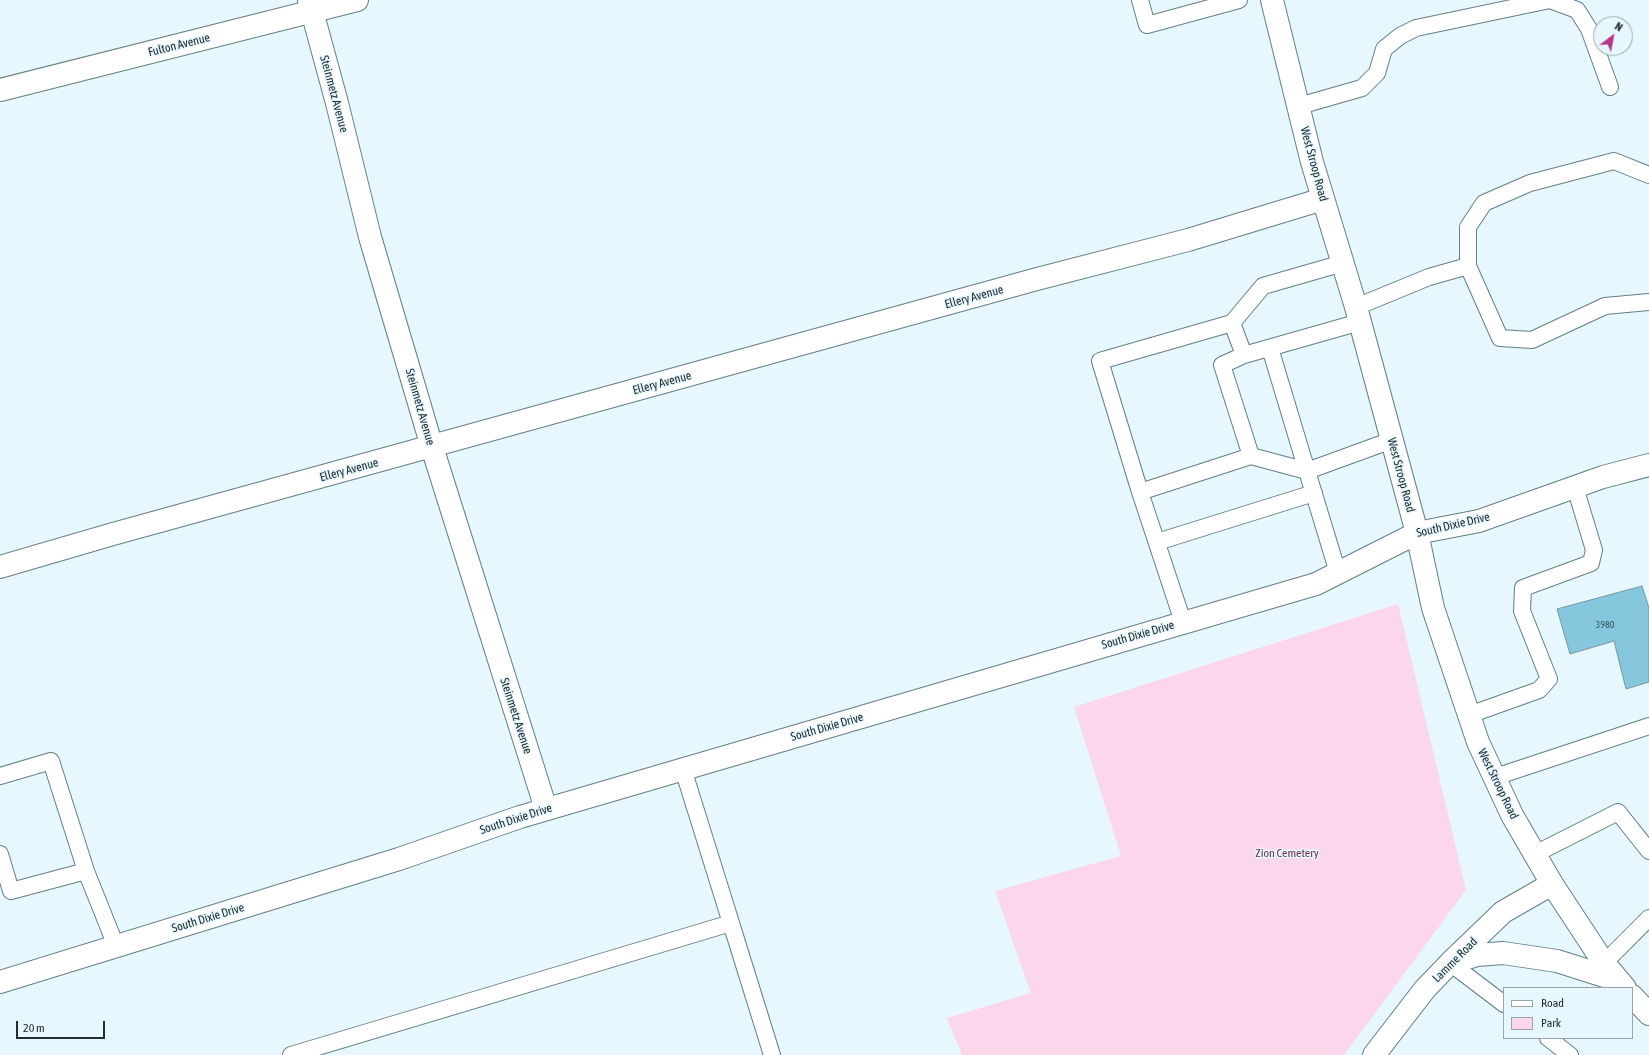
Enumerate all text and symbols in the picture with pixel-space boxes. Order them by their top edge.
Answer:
north arrow [1593,16,1633,56]
text: N [1613,20,1625,33]
street label: Fulton Avenue [147,30,211,60]
street label: Steinmetz Avenue [317,54,351,134]
street label: West Stroop Road [1297,125,1331,203]
street label: Ellery Avenue [943,282,1005,312]
street label: Steinmetz Avenue [402,367,438,447]
street label: Ellery Avenue [631,368,693,398]
street label: West Stroop Road [1384,436,1418,514]
street label: Ellery Avenue [318,455,380,485]
street label: South Dixie Drive [1415,510,1491,540]
street label: South Dixie Drive [1100,618,1176,652]
house number: 3980 [1596,619,1614,631]
street label: Steinmetz Avenue [497,676,535,756]
street label: South Dixie Drive [789,710,865,744]
street label: West Stroop Road [1475,746,1521,822]
street label: South Dixie Drive [478,801,554,837]
park label: Zion Cemetery [1255,846,1319,860]
street label: South Dixie Drive [170,900,246,936]
street label: Lamme Road [1430,935,1480,985]
legend [1503,987,1633,1039]
text: Road [1541,996,1564,1010]
scale bar [18,1013,107,1039]
text: Park [1541,1016,1561,1030]
text: 20 m [23,1021,45,1035]

